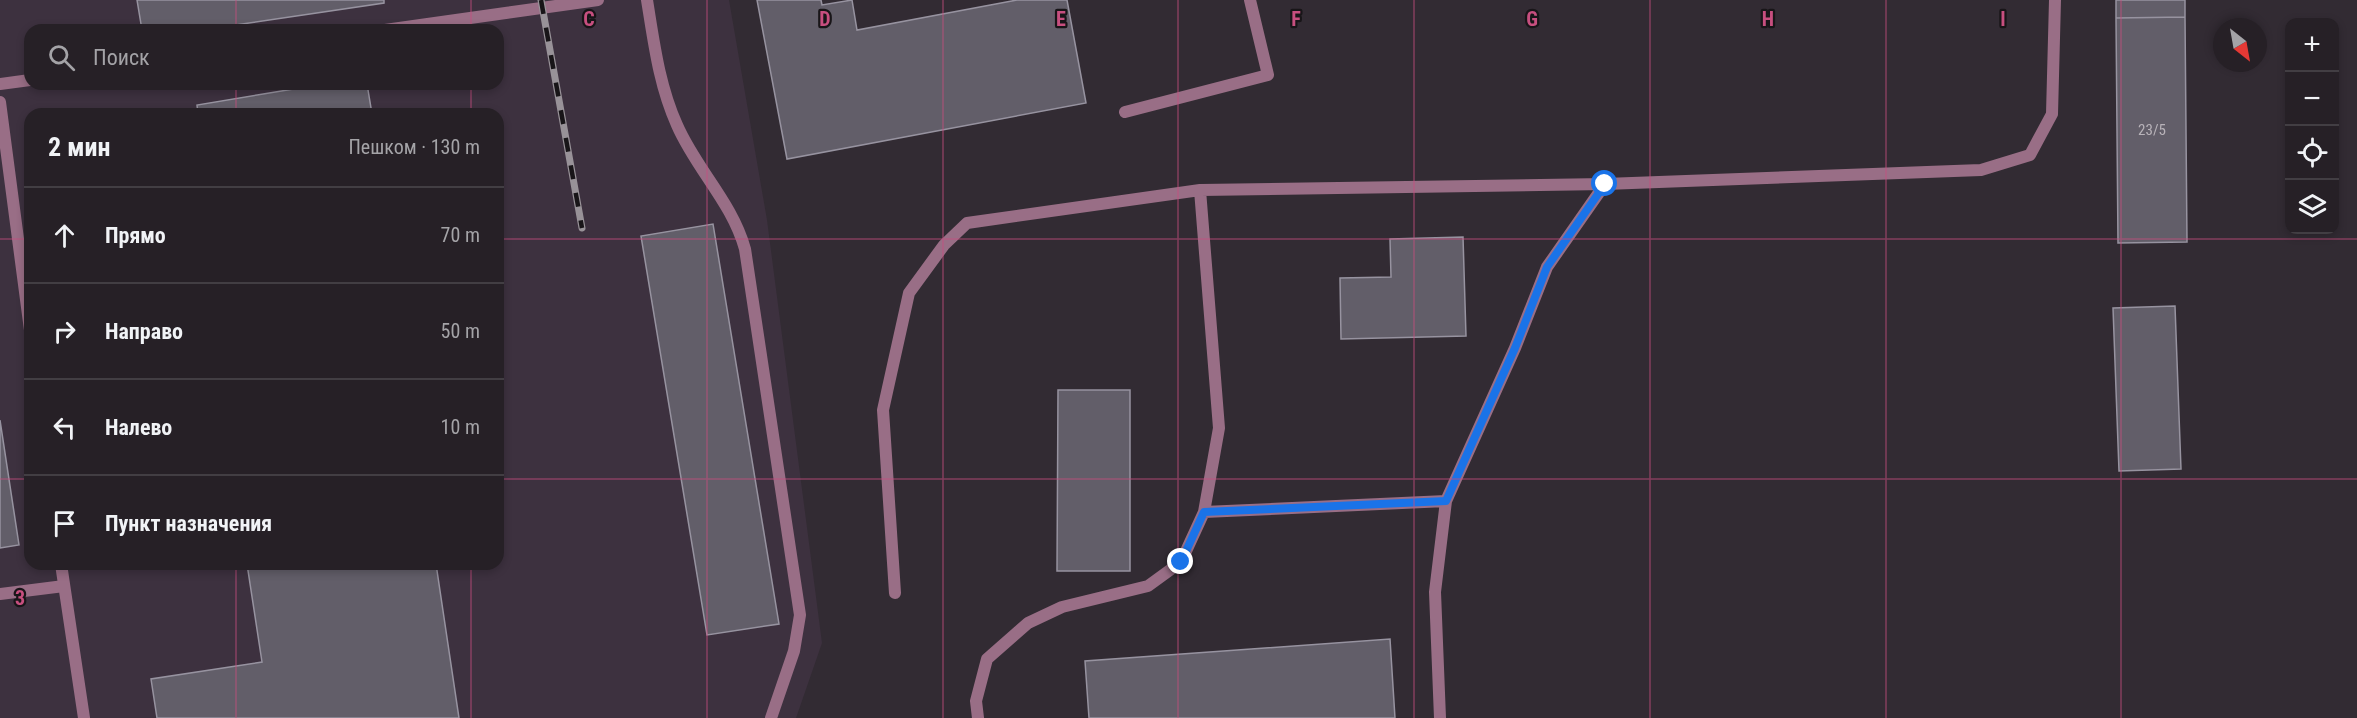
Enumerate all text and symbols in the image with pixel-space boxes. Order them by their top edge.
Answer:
text: C [583,7,595,31]
text: D [819,7,831,31]
text: E [1056,7,1066,31]
text: F [1291,7,1301,31]
text: G [1526,7,1538,31]
text: H [1762,7,1774,31]
text: I [2000,7,2006,31]
north arrow [2213,18,2267,72]
map controls [2285,18,2339,234]
button: + [2285,18,2339,72]
search box [24,24,504,90]
icon: search [45,41,78,74]
text: Поиск [93,45,150,70]
button: − [2285,72,2339,126]
house number: 23/5 [2138,121,2166,139]
button: locate [2285,126,2339,180]
text: 2 мин [48,132,110,162]
text: Пешком · 130 m [348,135,480,159]
route start [1591,170,1617,196]
button: layers [2285,180,2339,234]
icon: ahead [48,219,81,252]
text: Прямо [105,223,166,248]
text: 70 m [441,223,480,247]
icon: right [48,315,81,348]
text: Направо [105,319,183,344]
text: 50 m [441,319,480,343]
icon: left [48,411,81,444]
text: Налево [105,415,172,440]
text: 10 m [441,415,480,439]
icon: arrive [48,507,81,540]
text: Пункт назначения [105,511,272,536]
route end [1167,548,1193,574]
text: 3 [15,586,25,610]

